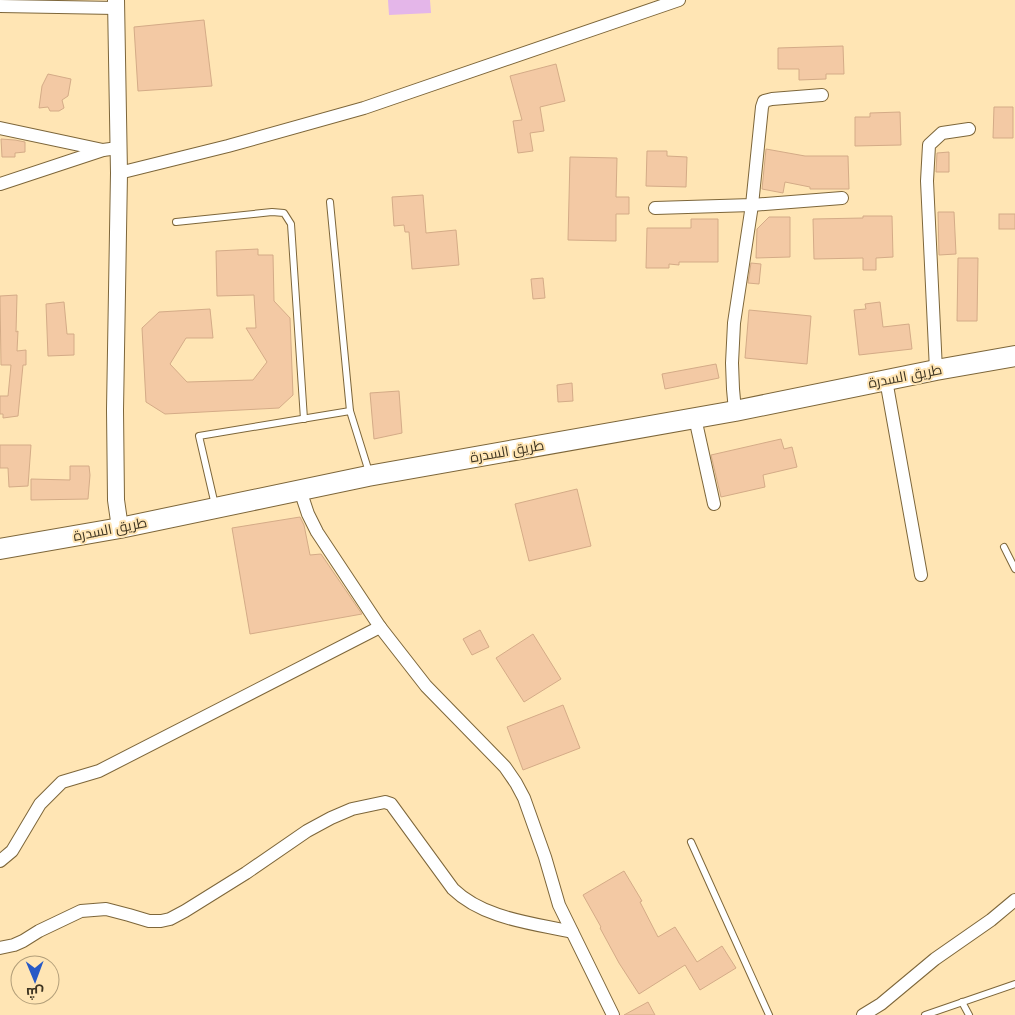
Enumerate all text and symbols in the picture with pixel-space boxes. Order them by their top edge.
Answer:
street label: طريق السدرة [867,360,943,392]
street label: طريق السدرة [469,436,545,466]
street label: طريق السدرة [72,513,148,545]
north arrow [10,955,60,1005]
text: ش [26,984,44,1002]

